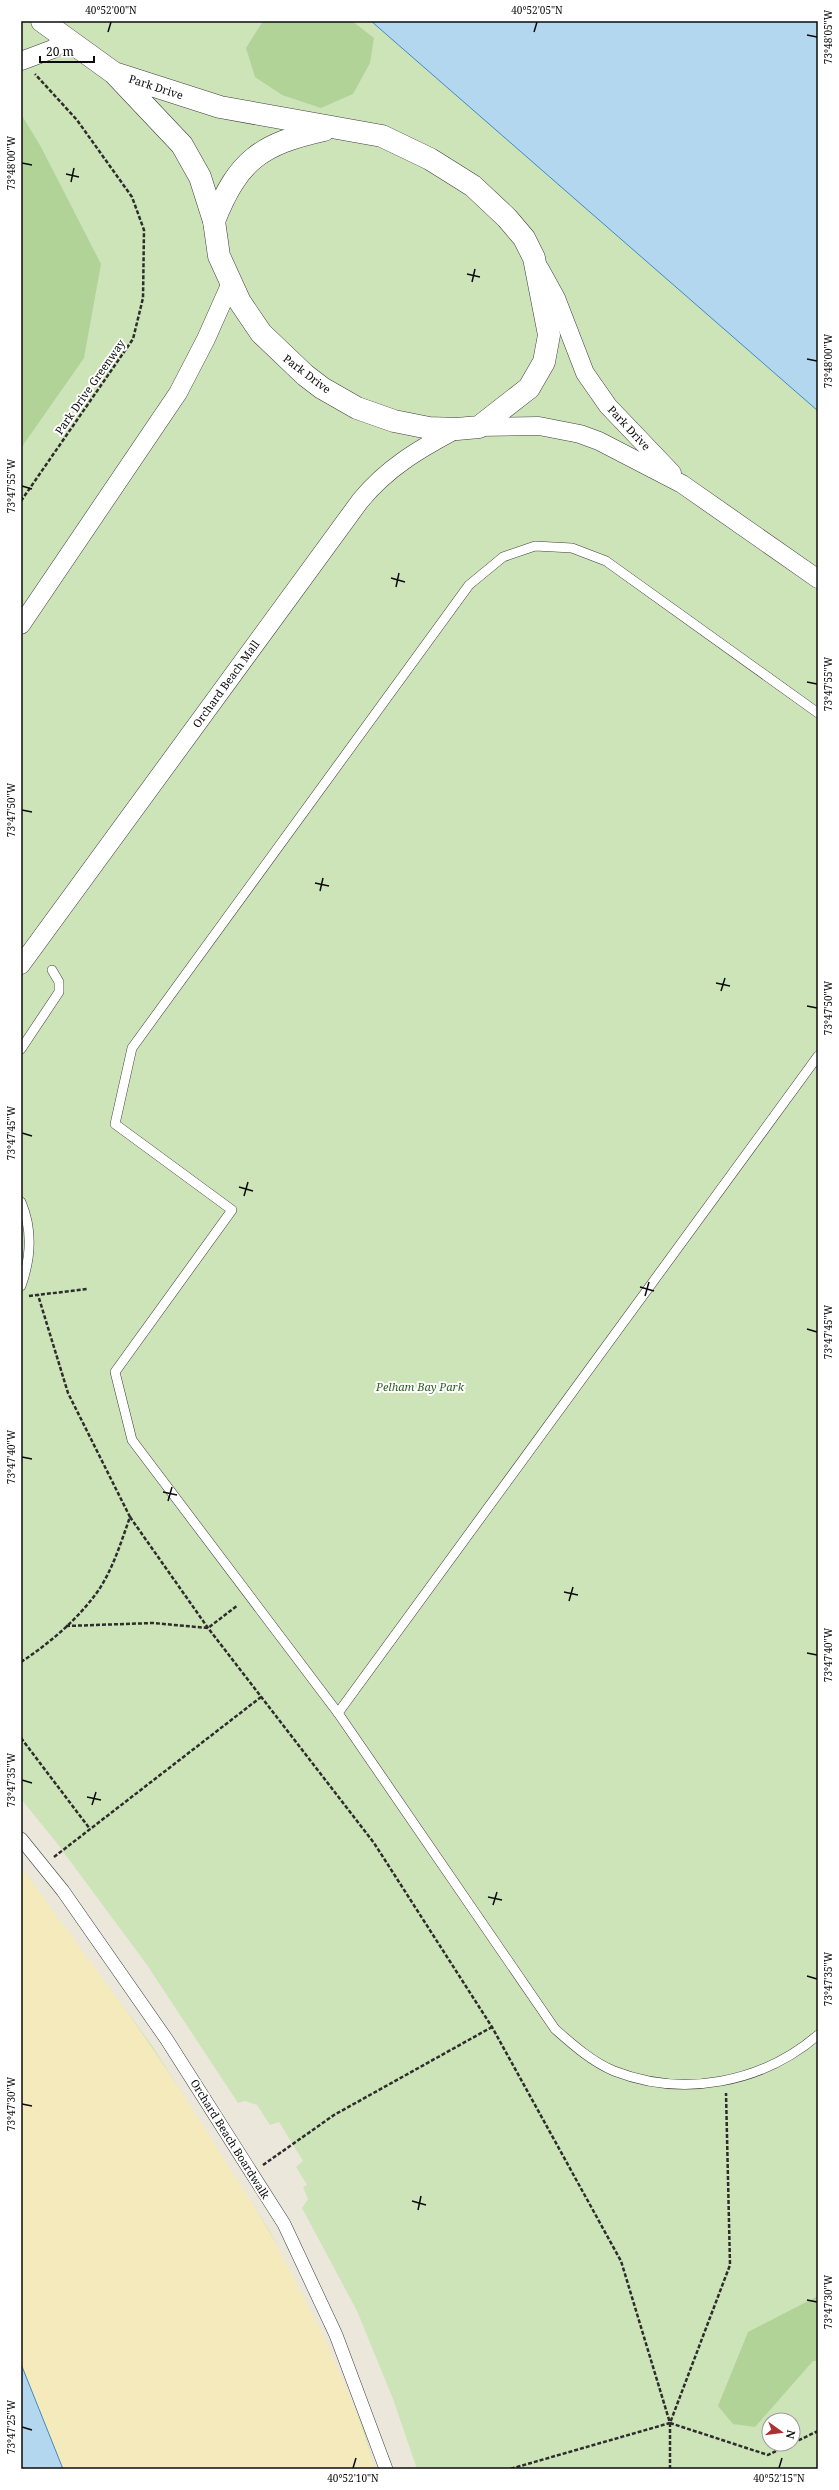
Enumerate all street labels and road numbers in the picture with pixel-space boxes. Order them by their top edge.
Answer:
street label: Park Drive [127,71,185,102]
street label: Park Drive Greenway [51,336,129,437]
street label: Park Drive [280,351,334,397]
street label: Park Drive [605,402,654,453]
street label: Orchard Beach Mall [189,637,263,730]
street label: Orchard Beach Boardwalk [187,2076,274,2202]

